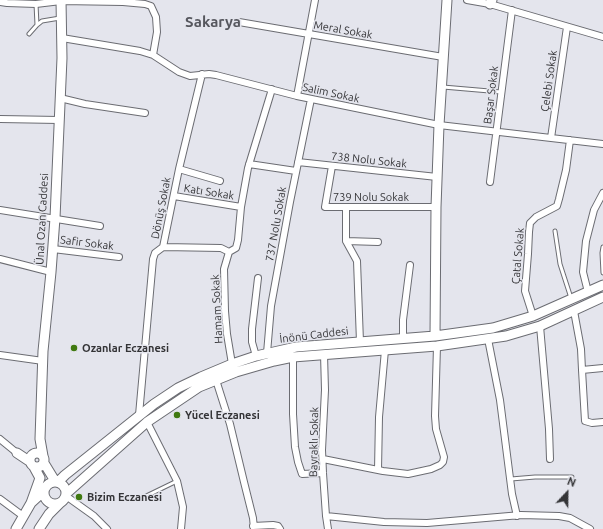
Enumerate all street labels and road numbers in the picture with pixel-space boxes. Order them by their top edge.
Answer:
street label: Meral Sokak [312,18,374,42]
street label: Çelebi Sokak [538,49,560,113]
street label: Başar Sokak [481,65,501,125]
street label: Salim Sokak [301,81,361,105]
street label: 738 Nolu Sokak [330,149,408,171]
street label: Ünal Ozan Caddesi [33,173,51,265]
street label: Dönüş Sokak [149,176,173,240]
street label: Katı Sokak [183,182,235,202]
street label: 737 Nolu Sokak [263,185,289,263]
street label: 739 Nolu Sokak [333,190,409,204]
street label: Çatal Sokak [509,227,527,285]
street label: Safir Sokak [59,233,115,253]
street label: Hamam Sokak [209,274,225,344]
street label: İnönü Caddesi [279,324,349,346]
street label: Bayraklı Sokak [307,407,321,477]

